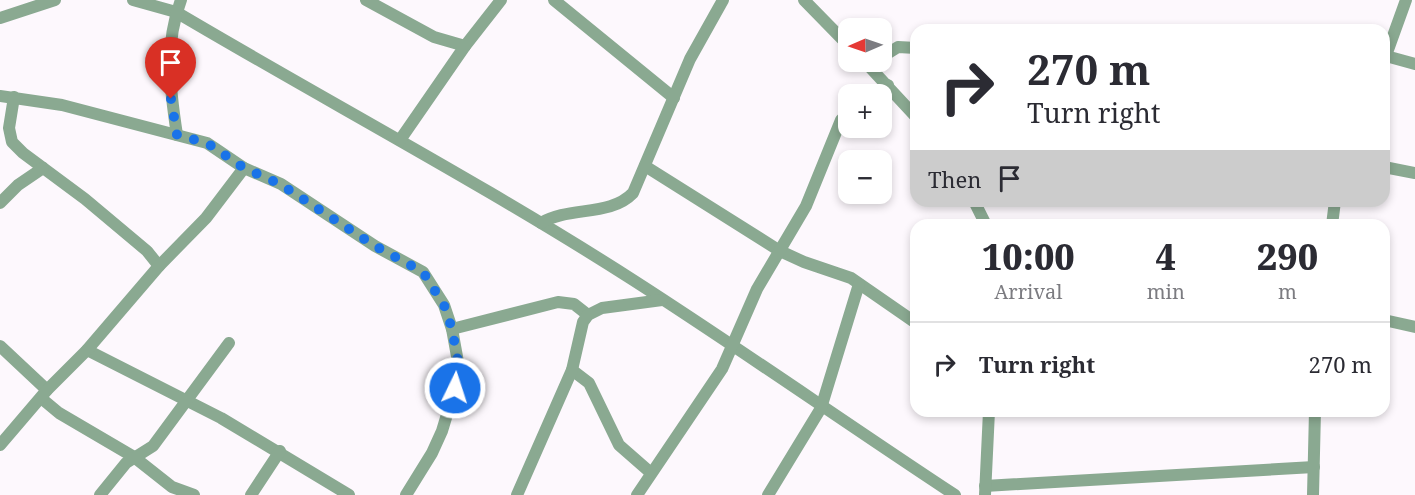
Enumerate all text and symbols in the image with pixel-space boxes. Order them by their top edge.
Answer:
north arrow [838,18,892,72]
map controls [838,18,892,204]
pin [145,37,196,99]
text: 270 m [1027,40,1151,97]
icon: arrive [154,46,187,79]
icon: right [928,48,1006,126]
button: + [838,84,892,138]
text: Turn right [1027,94,1160,131]
button: − [838,150,892,204]
icon: arrive [993,162,1026,195]
text: Then [928,164,981,194]
text: 10:00 [982,232,1075,281]
text: 4 [1156,232,1176,281]
text: 290 [1257,232,1318,281]
text: Arrival [994,278,1063,305]
text: min [1147,278,1185,305]
text: m [1278,278,1297,305]
icon: right [928,348,961,381]
text: Turn right [979,349,1095,379]
text: 270 m [1309,349,1372,379]
position arrow [423,356,487,420]

